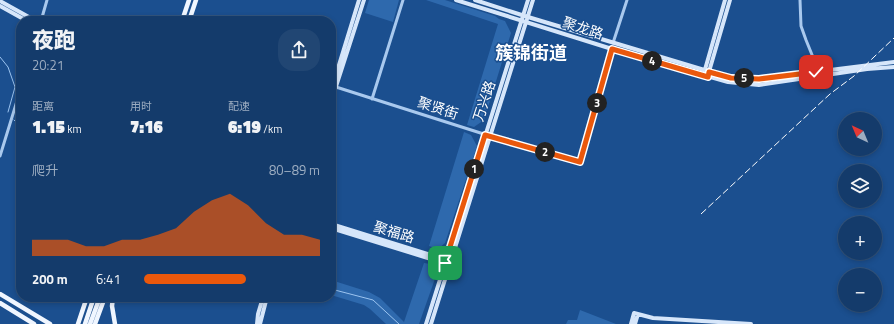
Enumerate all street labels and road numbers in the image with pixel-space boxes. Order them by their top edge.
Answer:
street label: 聚龙路 [560,11,606,44]
street label: 万兴路 [467,78,500,124]
street label: 聚贤街 [415,91,461,124]
street label: 聚福路 [371,215,417,248]

